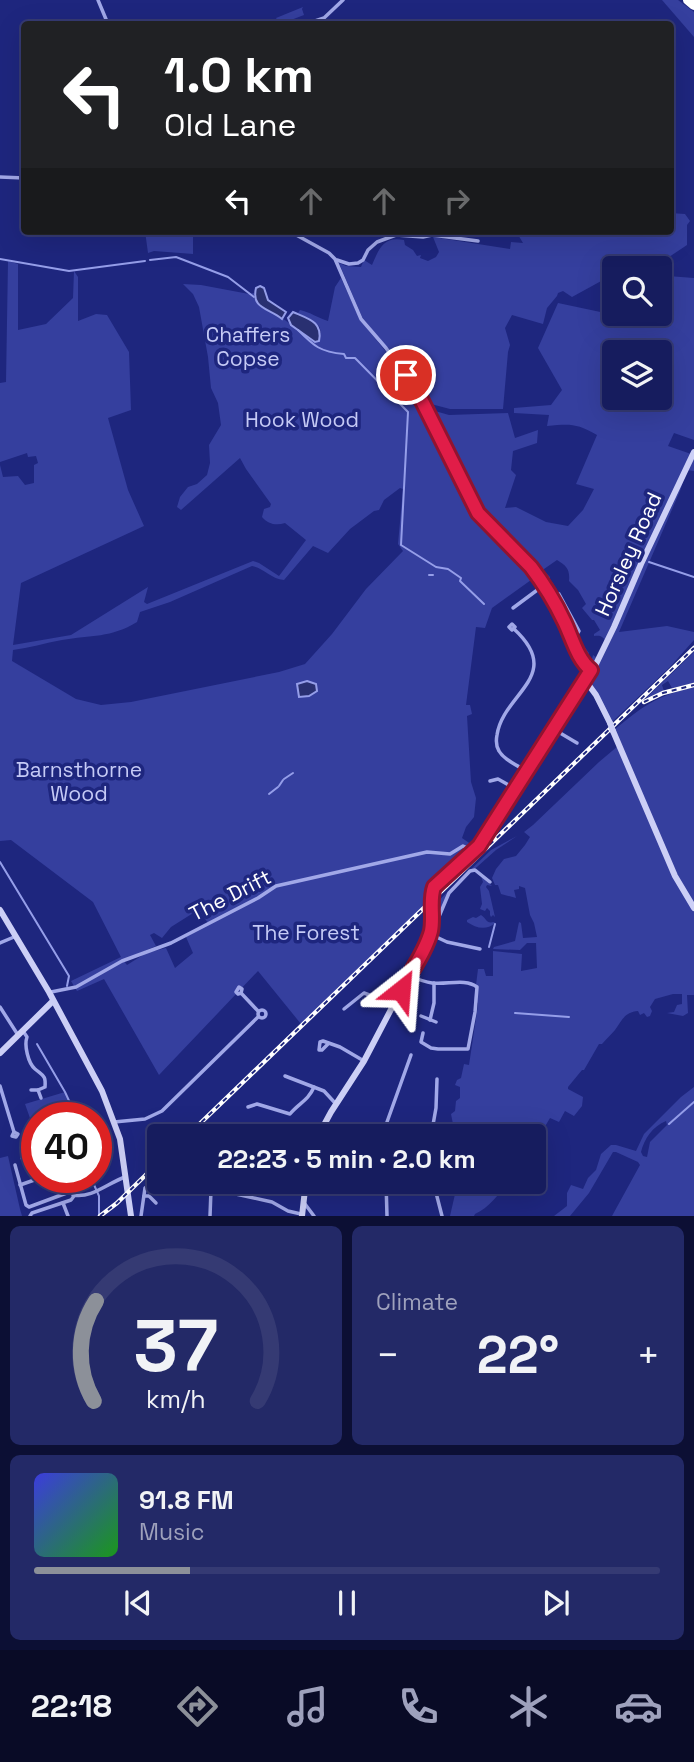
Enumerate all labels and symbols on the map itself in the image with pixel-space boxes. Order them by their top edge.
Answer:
park label: Chaffers Copse [206,321,290,372]
pin [376,345,436,405]
park label: Hook Wood [245,406,359,433]
street label: Horsley Road [589,488,667,620]
park label: Barnsthorne Wood [16,756,142,807]
street label: The Drift [184,863,276,927]
park label: The Forest [252,919,360,946]
position arrow [364,953,438,1027]
speed limit sign: 40 [21,1102,112,1193]

